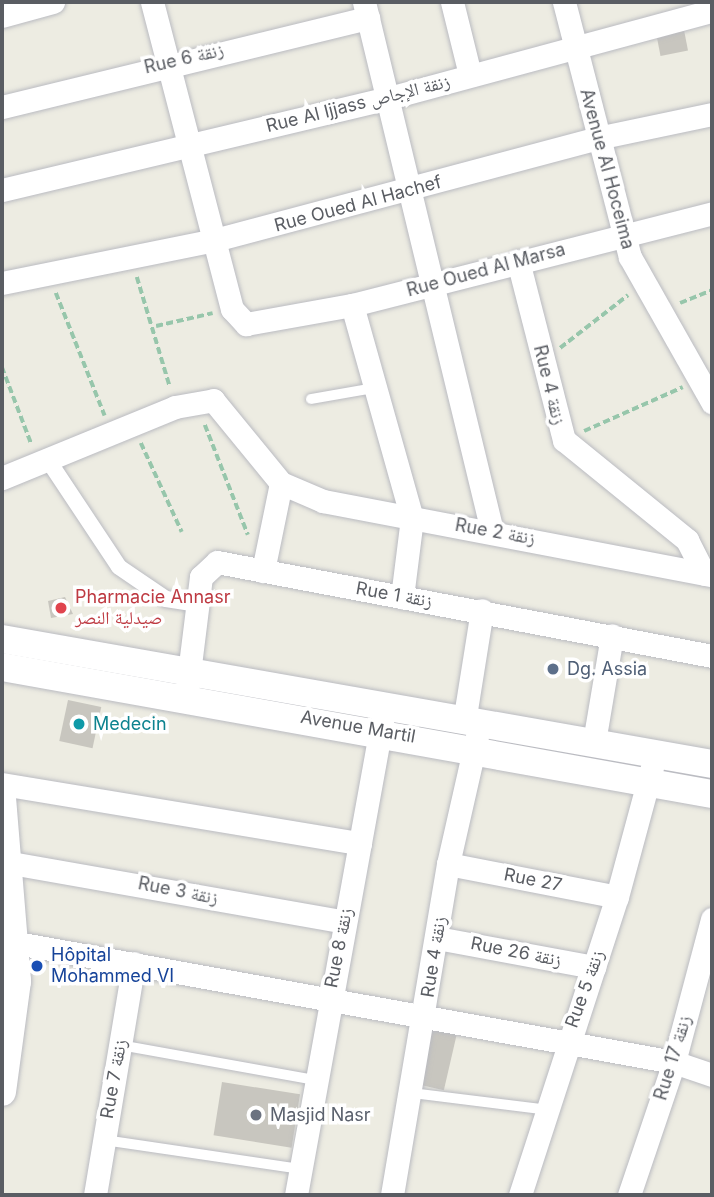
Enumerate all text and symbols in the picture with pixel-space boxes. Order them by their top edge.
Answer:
street label: Rue 6 زنقة [142,39,226,79]
street label: Rue Al Ijjass زنقة الإجاص [264,71,452,137]
street label: Avenue Al Hoceima [575,86,639,252]
street label: Rue Oued Al Hachef [272,171,444,237]
street label: Rue Oued Al Marsa [404,238,568,302]
street label: Rue 4 زنقة [529,343,569,427]
street label: Rue 2 زنقة [453,514,537,550]
street label: Rue 1 زنقة [354,578,434,612]
place label: Pharmacie Annasr صيدلية النصر [75,587,230,630]
marker: Pharmacie Annasr صيدلية النصر [53,600,69,616]
place label: Dg. Assia [567,658,647,680]
marker: Dg. Assia [545,661,561,677]
street label: Avenue Martil [299,706,417,748]
place label: Medecin [93,713,167,735]
marker: Medecin [71,716,87,732]
street label: Rue 27 [502,864,564,896]
street label: Rue 3 زنقة [136,873,220,909]
street label: Rue 8 زنقة [321,906,357,990]
street label: Rue 4 زنقة [417,915,451,999]
street label: Rue 26 زنقة [469,933,563,971]
place label: Hôpital Mohammed VI [51,945,174,988]
street label: Rue 5 زنقة [561,947,609,1031]
marker: Hôpital Mohammed VI [29,958,45,974]
street label: Rue 17 زنقة [650,1013,696,1103]
street label: Rue 7 زنقة [96,1038,132,1120]
place label: Masjid Nasr [270,1104,371,1126]
marker: Masjid Nasr [248,1107,264,1123]

